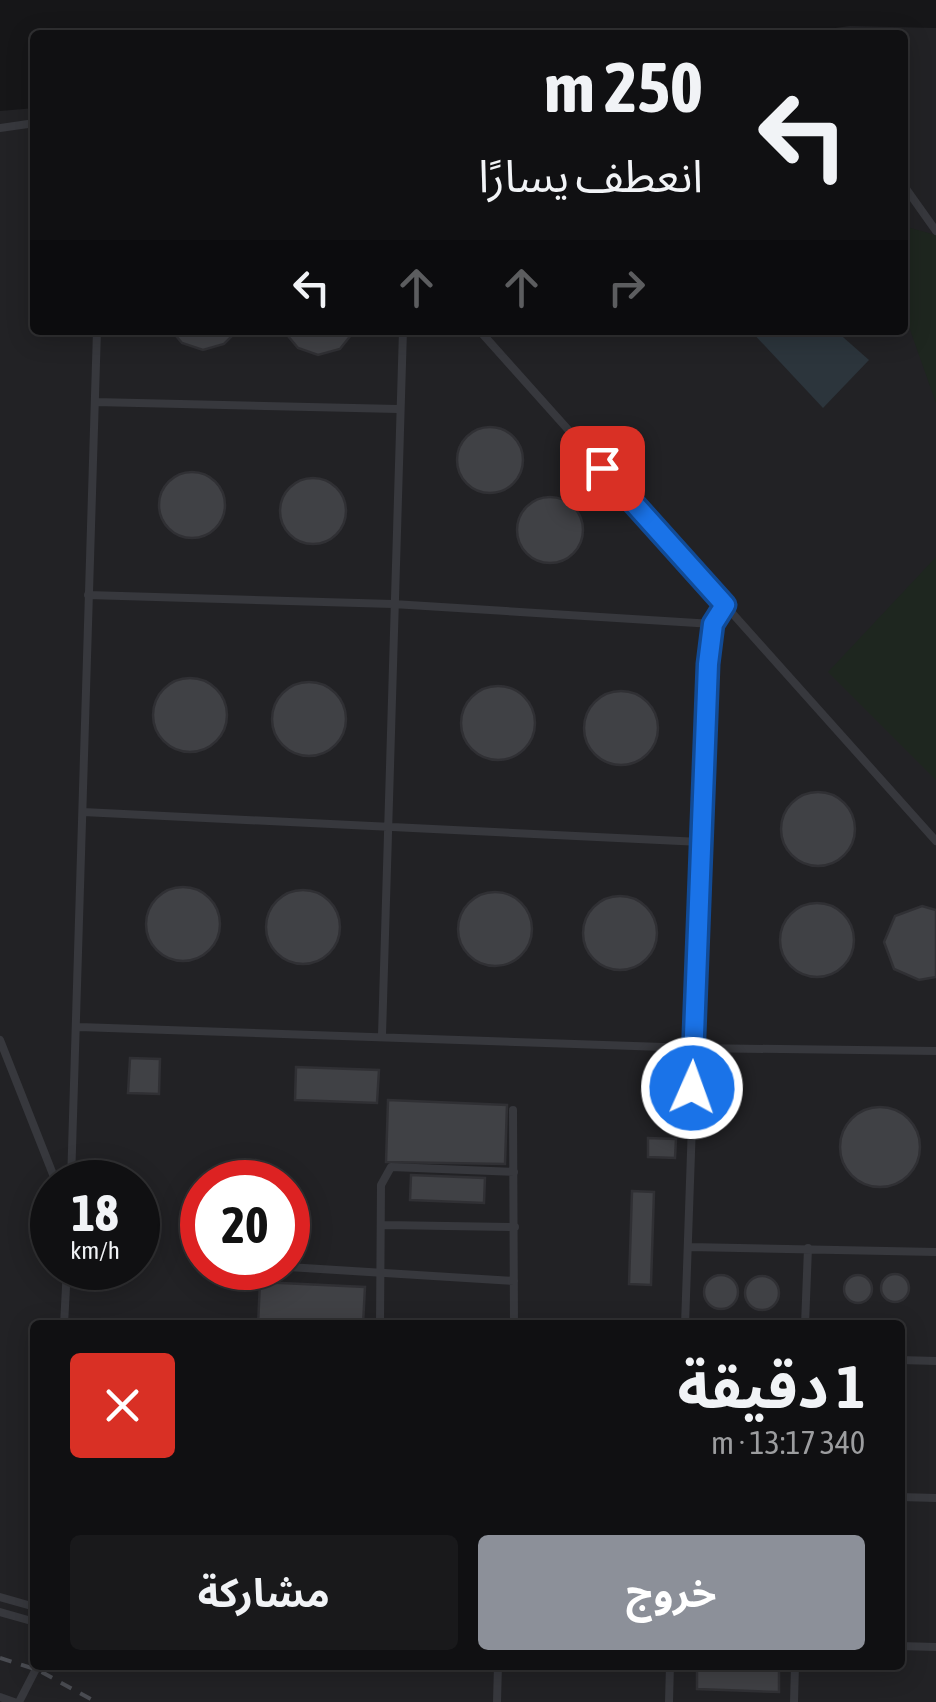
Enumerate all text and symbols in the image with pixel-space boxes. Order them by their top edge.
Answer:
text: 250 m [544,47,703,127]
icon: left [738,70,868,200]
text: انعطف يسارًا [478,150,703,202]
icon: left [284,260,339,315]
icon: ahead [389,260,444,315]
icon: ahead [494,260,549,315]
icon: right [599,260,654,315]
pin [560,426,645,511]
icon: arrive [575,441,630,496]
position arrow [640,1036,744,1140]
speed limit sign: 20 [180,1160,310,1290]
text: 18 [71,1184,118,1242]
text: km/h [70,1236,120,1264]
text: 1 دقيقة [678,1352,865,1421]
button: close [70,1353,175,1458]
text: 340 m · 13:17 [711,1424,865,1461]
button: مشاركة [70,1535,458,1650]
button: خروج [478,1535,865,1650]

